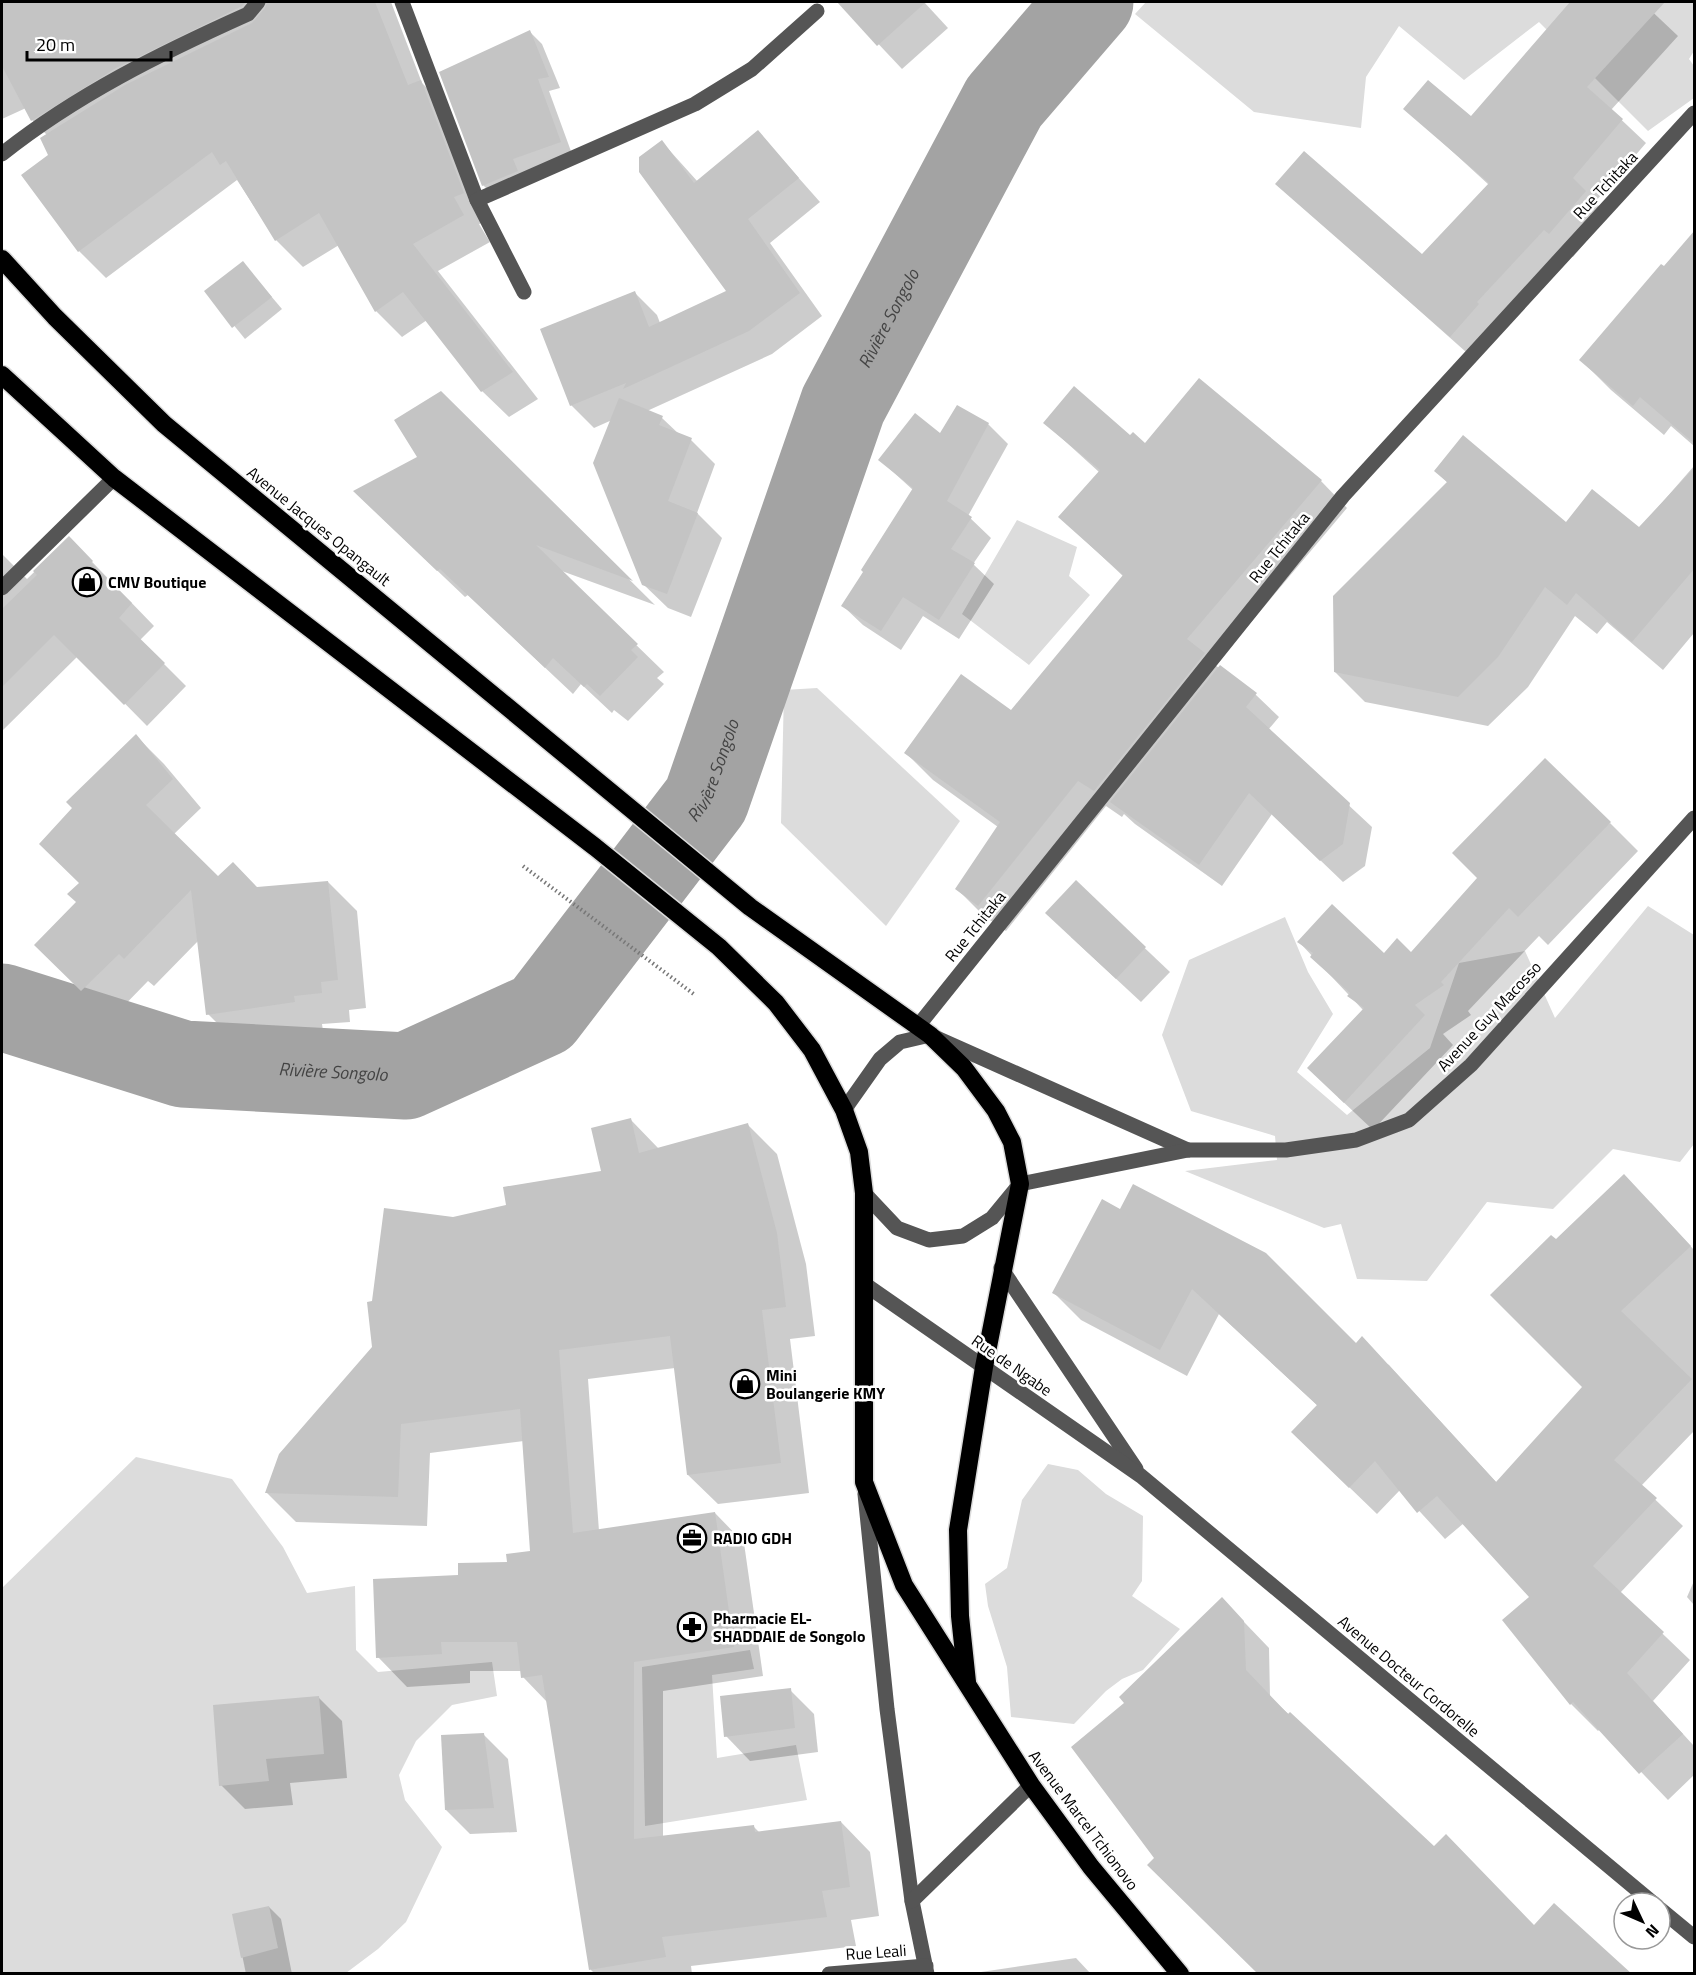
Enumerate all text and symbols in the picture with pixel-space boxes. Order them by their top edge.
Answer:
scale bar [27,24,171,62]
text: 20 m [36,31,75,58]
street label: Rue Tchitaka [1567,146,1643,224]
water label: Rivière Songolo [851,263,926,373]
street label: Avenue Jacques Opangault [242,460,396,592]
street label: Rue Tchitaka [1243,506,1315,588]
shop icon: CMV Boutique [71,566,103,598]
place label: CMV Boutique [108,570,206,594]
water label: Rivière Songolo [680,715,746,827]
street label: Rue Tchitaka [939,885,1011,967]
street label: Avenue Guy Macosso [1431,955,1547,1077]
water label: Rivière Songolo [278,1055,389,1088]
street label: Rue de Ngabe [967,1328,1057,1402]
place label: Mini Boulangerie KMY [766,1363,885,1405]
shop icon: Mini Boulangerie KMY [729,1368,761,1400]
office icon: RADIO GDH [676,1522,708,1554]
place label: RADIO GDH [713,1526,792,1550]
place label: Pharmacie EL- SHADDAIE de Songolo [713,1606,865,1648]
street label: Avenue Docteur Cordorelle [1333,1609,1485,1743]
pharmacy icon: Pharmacie EL- SHADDAIE de Songolo [676,1611,708,1643]
street label: Avenue Marcel Tchionovo [1023,1745,1145,1895]
north arrow [1612,1891,1672,1951]
text: N [1640,1919,1665,1944]
street label: Rue Leali [845,1938,907,1966]

